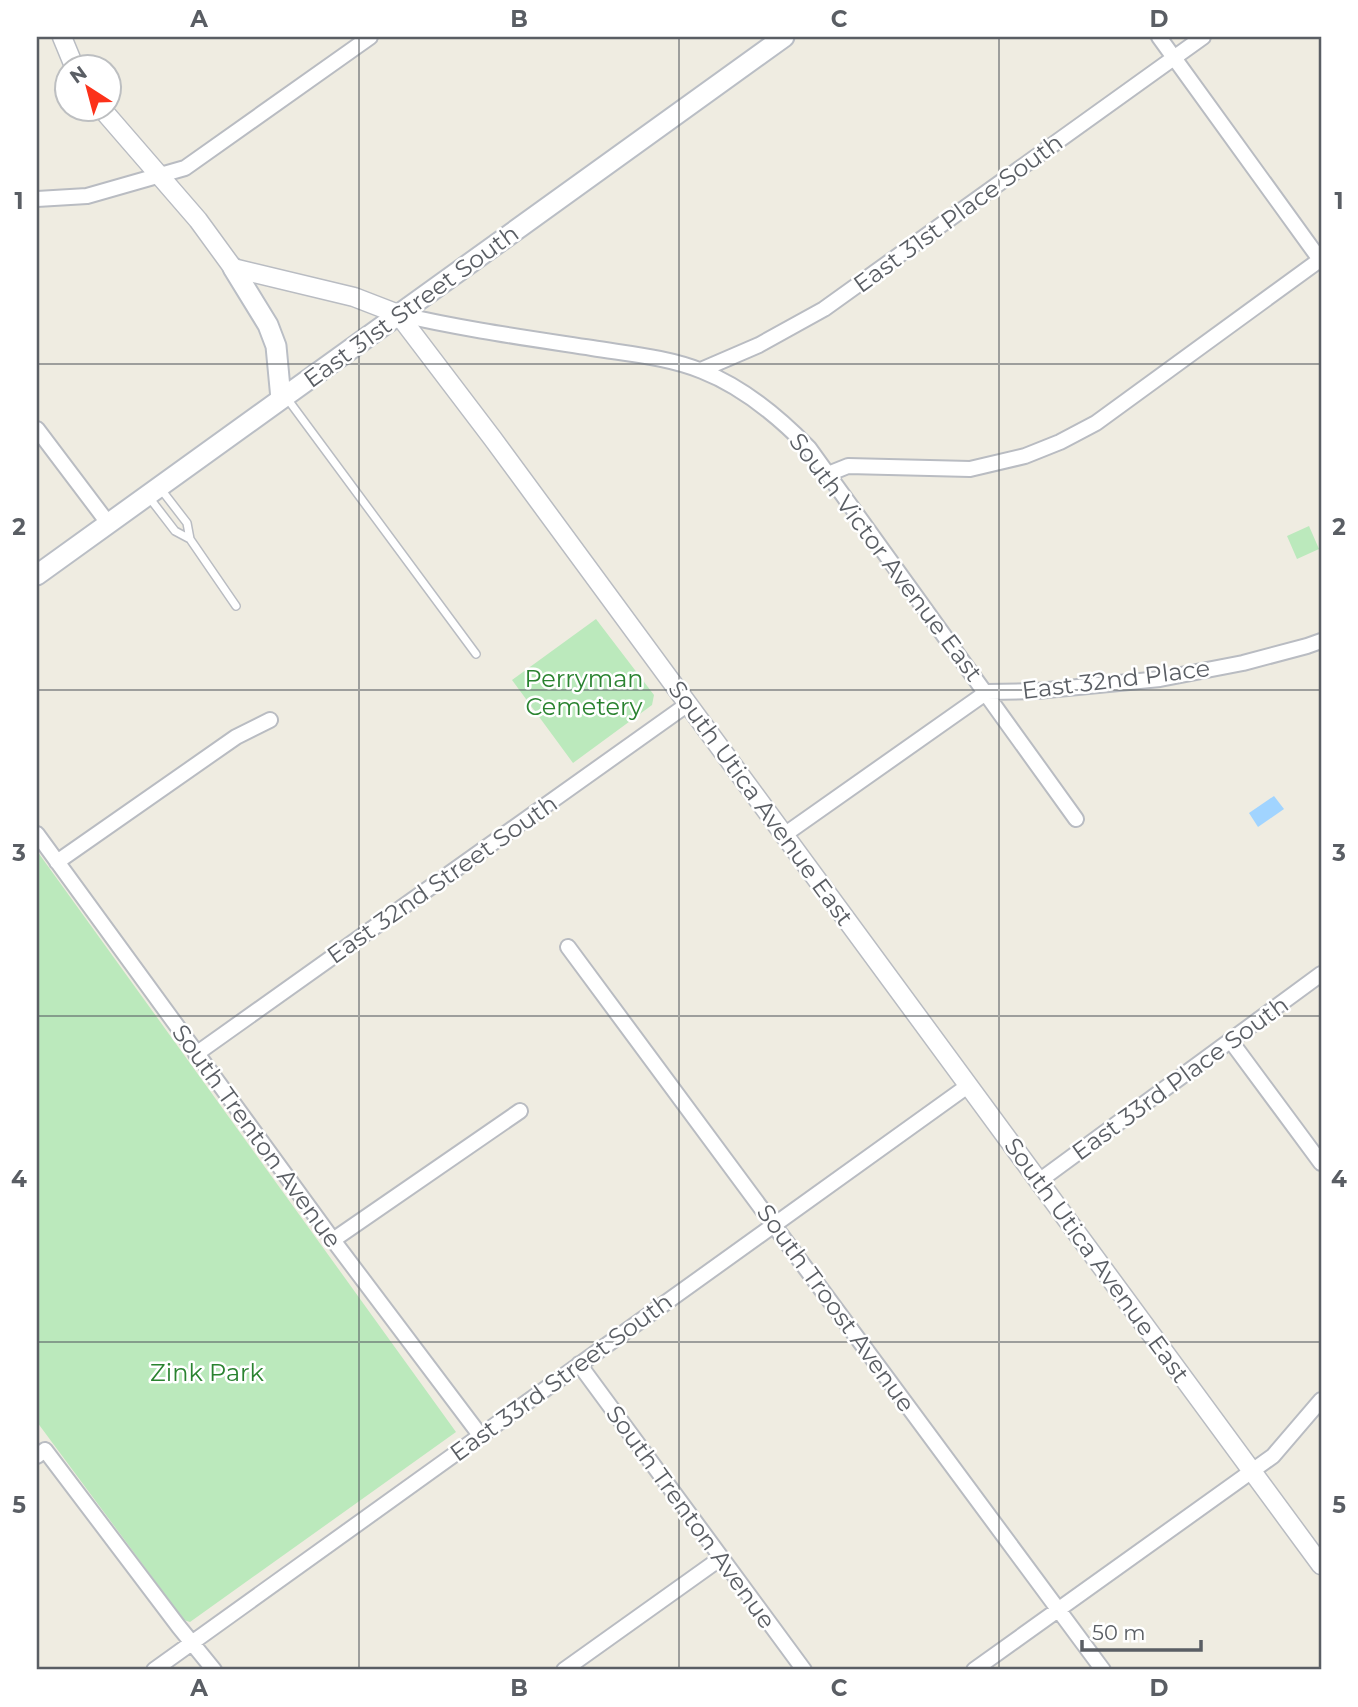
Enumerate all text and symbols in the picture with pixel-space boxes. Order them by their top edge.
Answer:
text: A [189,5,208,33]
text: B [510,5,528,33]
text: C [831,5,848,33]
text: D [1150,5,1169,33]
north arrow [52,52,122,122]
text: N [65,61,91,88]
street label: East 31st Place South [848,127,1068,299]
text: 1 [14,187,24,215]
text: 1 [1334,187,1344,215]
street label: East 31st Street South [298,218,524,394]
street label: South Victor Avenue East [783,427,989,687]
text: 2 [12,513,26,541]
text: 2 [1332,513,1346,541]
street label: East 32nd Place [1020,653,1212,705]
park label: Perryman Cemetery [524,664,644,721]
street label: South Utica Avenue East [662,675,860,931]
street label: East 32nd Street South [321,788,563,970]
text: 3 [11,839,26,867]
text: 3 [1331,839,1346,867]
street label: East 33rd Place South [1066,990,1294,1166]
street label: South Trenton Avenue [166,1019,348,1253]
street label: South Utica Avenue East [998,1132,1196,1388]
text: 4 [11,1165,27,1193]
text: 4 [1331,1165,1347,1193]
street label: South Troost Avenue [751,1199,921,1417]
street label: East 33rd Street South [444,1287,678,1467]
park label: Zink Park [150,1358,265,1387]
street label: South Trenton Avenue [600,1400,782,1634]
text: 5 [12,1491,26,1519]
text: 5 [1332,1491,1346,1519]
scale bar [1082,1609,1200,1653]
text: 50 m [1092,1620,1146,1645]
text: A [189,1674,208,1702]
text: B [510,1674,528,1702]
text: C [831,1674,848,1702]
text: D [1150,1674,1169,1702]

